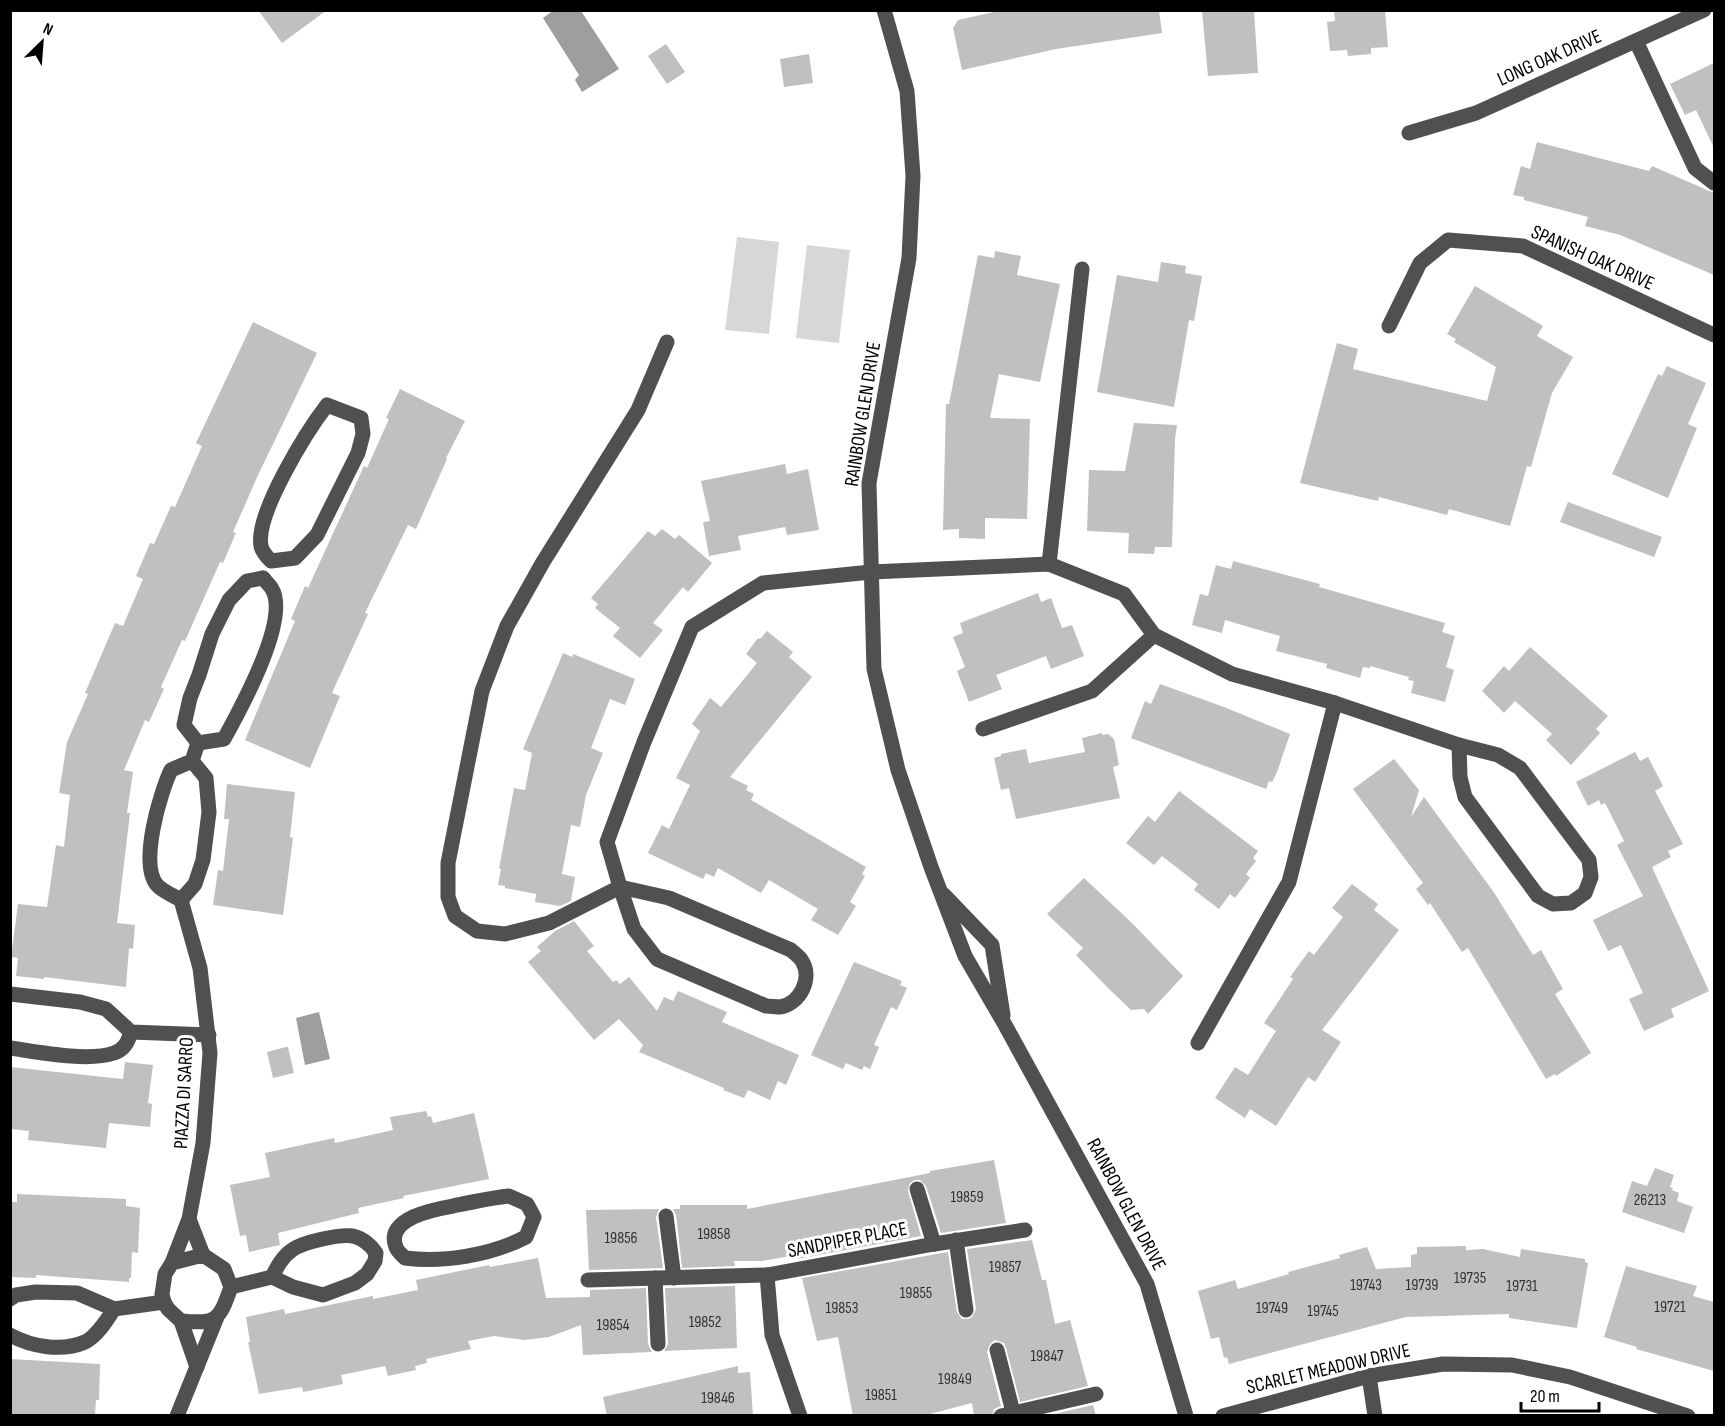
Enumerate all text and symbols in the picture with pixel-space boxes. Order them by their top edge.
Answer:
north arrow [12,12,72,72]
text: N [40,19,56,40]
street label: LONG OAK DRIVE [1494,24,1605,92]
street label: SPANISH OAK DRIVE [1527,220,1658,296]
street label: RAINBOW GLEN DRIVE [840,340,886,488]
street label: PIAZZA DI SARRO [169,1036,199,1150]
street label: RAINBOW GLEN DRIVE [1081,1134,1171,1275]
house number: 19859 [950,1188,984,1207]
house number: 26213 [1634,1191,1666,1210]
street label: SANDPIPER PLACE [785,1217,909,1263]
house number: 19858 [697,1225,731,1244]
house number: 19856 [604,1229,638,1248]
house number: 19857 [989,1258,1022,1277]
house number: 19735 [1454,1269,1486,1288]
house number: 19743 [1350,1276,1382,1295]
house number: 19739 [1406,1276,1438,1295]
house number: 19731 [1506,1277,1538,1296]
house number: 19855 [900,1284,932,1303]
house number: 19721 [1654,1298,1686,1317]
house number: 19853 [826,1299,858,1318]
house number: 19749 [1256,1299,1288,1318]
house number: 19745 [1307,1302,1339,1321]
house number: 19852 [689,1313,721,1332]
house number: 19854 [597,1316,630,1335]
street label: SCARLET MEADOW DRIVE [1244,1338,1413,1400]
house number: 19847 [1031,1347,1064,1366]
house number: 19849 [938,1370,972,1389]
scale bar [1521,1375,1599,1413]
house number: 19851 [865,1386,897,1405]
text: 20 m [1530,1386,1560,1407]
house number: 19846 [701,1389,735,1408]

